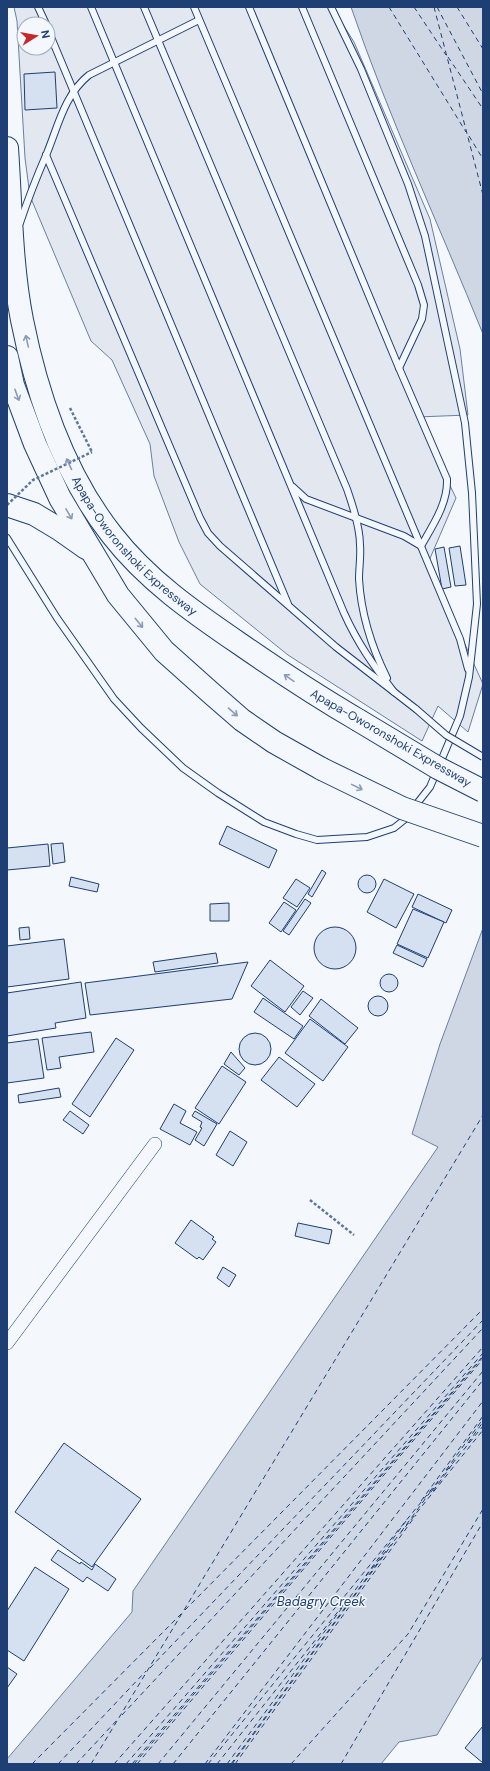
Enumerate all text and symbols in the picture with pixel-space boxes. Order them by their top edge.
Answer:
north arrow [16,16,56,56]
text: N [38,29,53,39]
one-way arrow [23,335,30,348]
one-way arrow [14,388,22,400]
one-way arrow [65,458,72,470]
street label: Apapa-Oworonshoki Expressway [68,473,201,620]
one-way arrow [66,508,74,520]
one-way arrow [135,617,144,628]
one-way arrow [284,674,295,682]
street label: Apapa-Oworonshoki Expressway [308,685,475,791]
one-way arrow [228,708,239,717]
one-way arrow [350,783,362,791]
water label: Badagry Creek [277,1593,366,1610]

